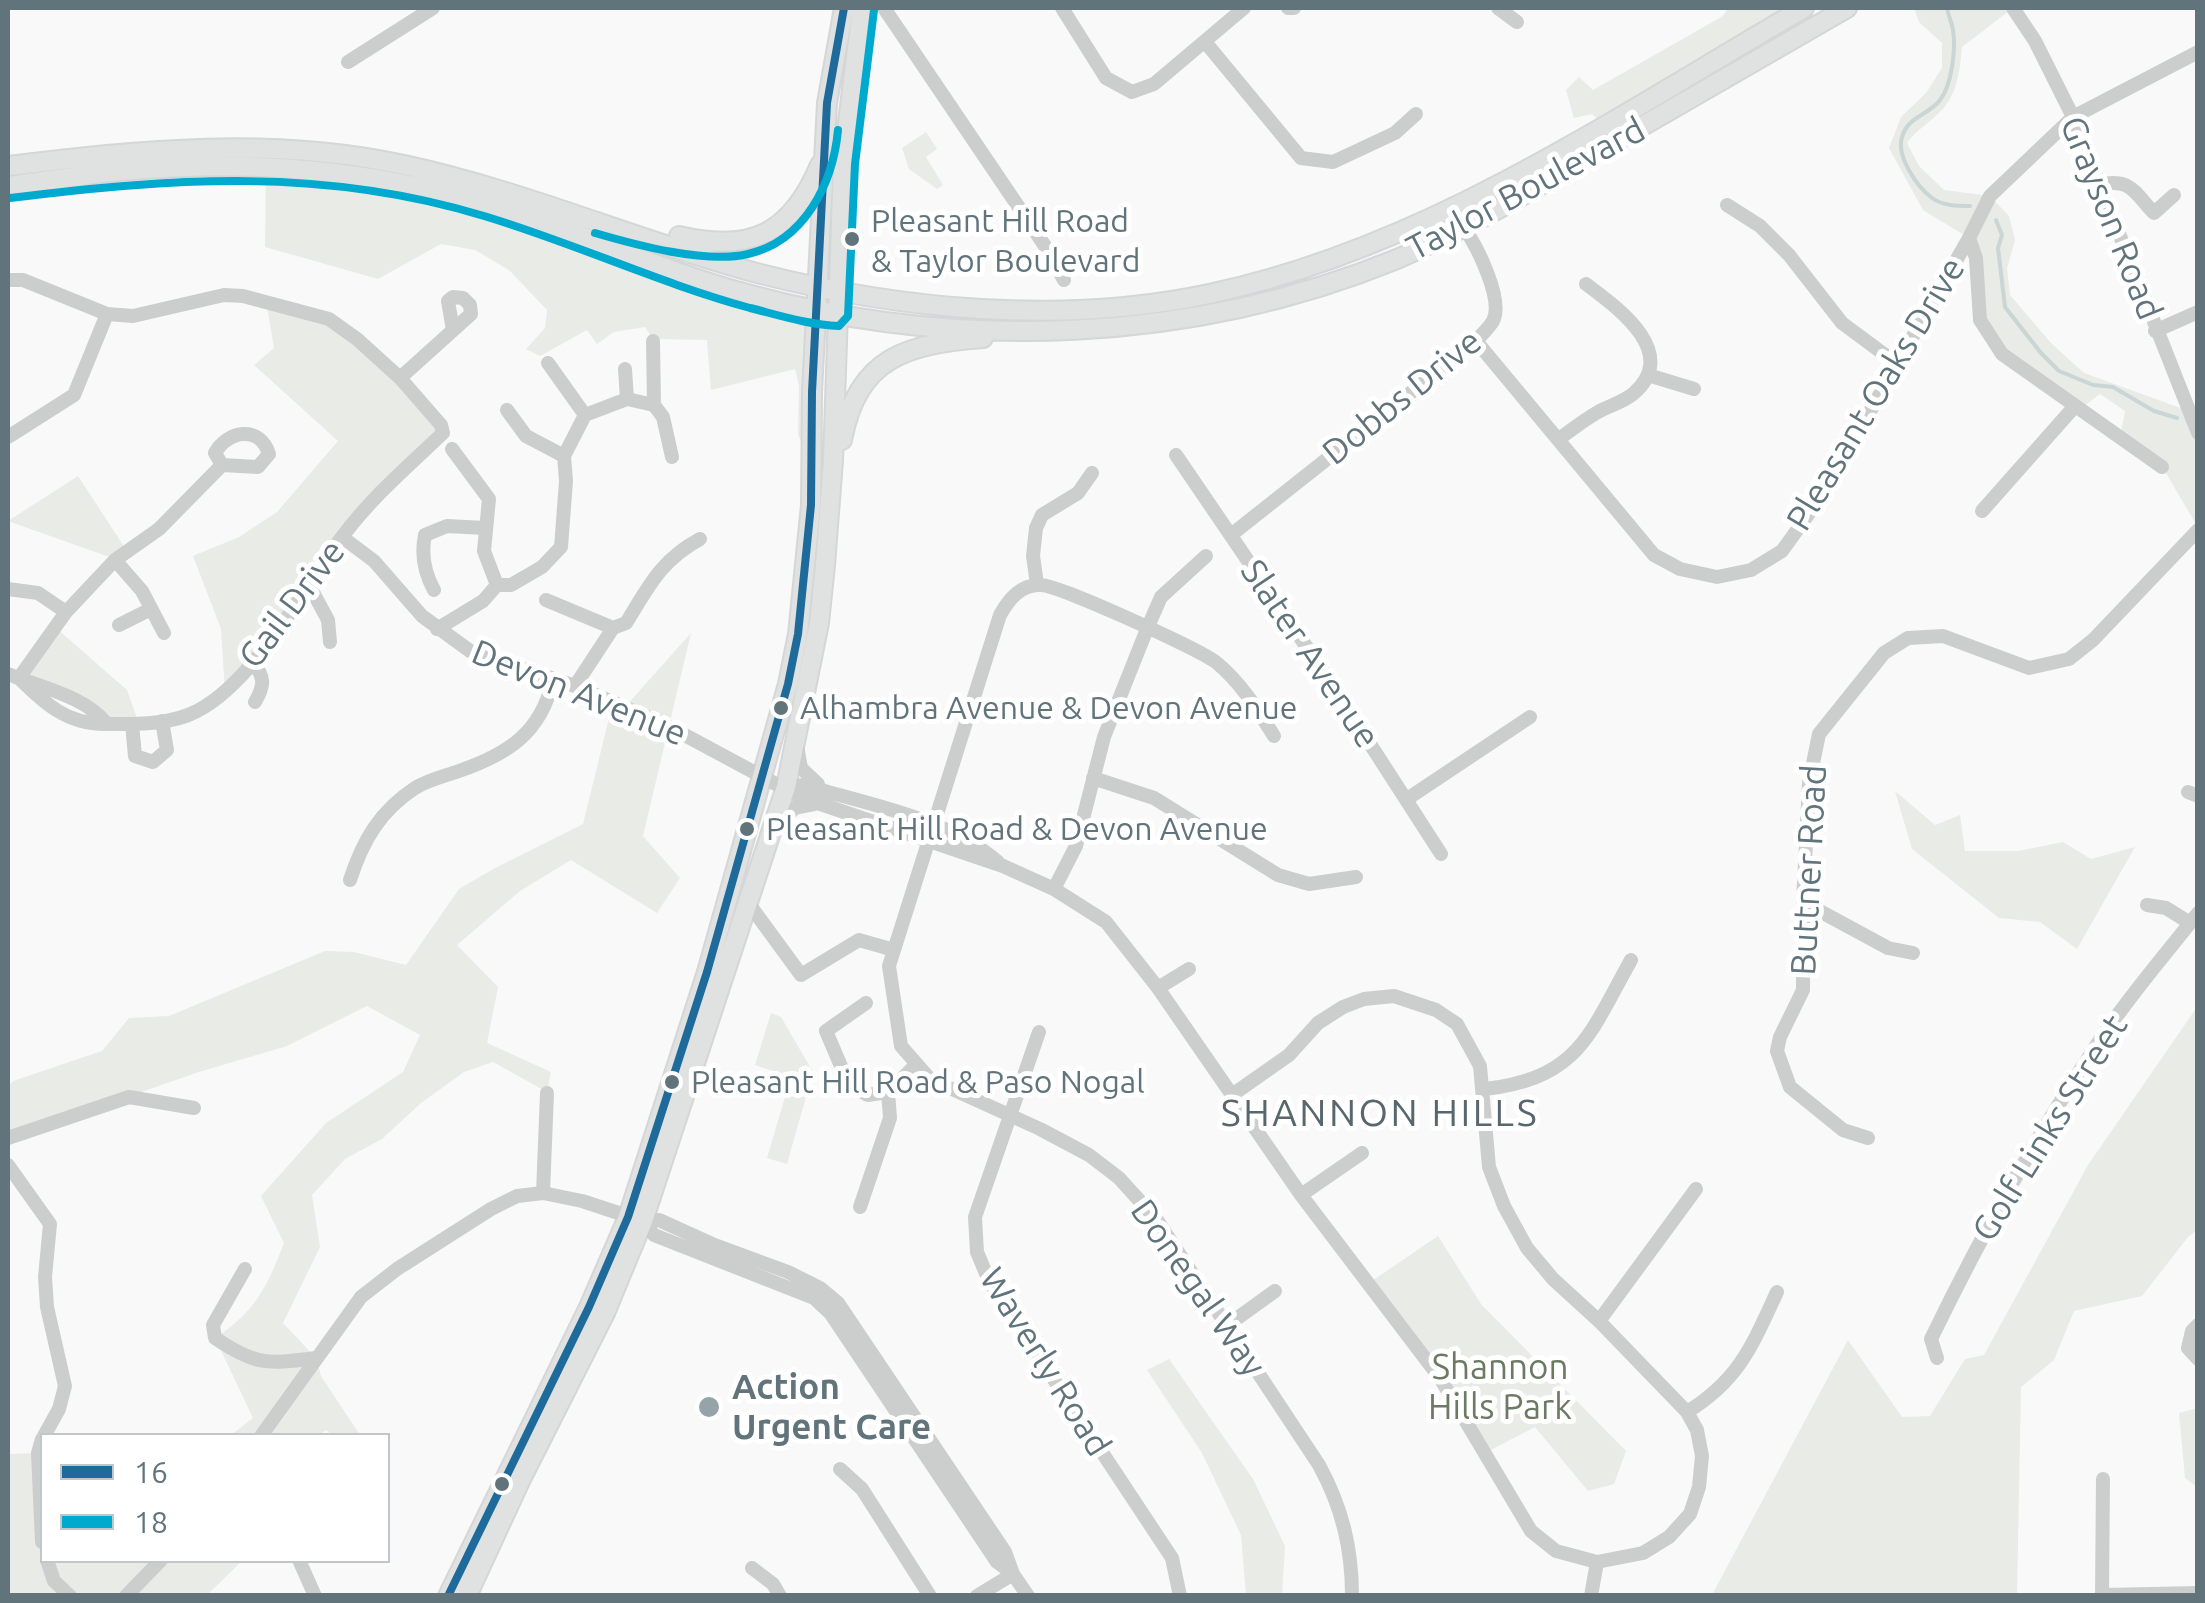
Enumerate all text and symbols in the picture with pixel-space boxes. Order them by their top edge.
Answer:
street label: Taylor Boulevard [1400,109,1652,269]
street label: Grayson Road [2051,110,2171,326]
place label: Pleasant Hill Road & Taylor Boulevard [871,202,1140,277]
marker: Pleasant Hill Road & Taylor Boulevard [842,229,862,249]
street label: Pleasant Oaks Drive [1778,250,1974,538]
street label: Dobbs Drive [1314,320,1490,474]
street label: Gail Drive [230,532,354,676]
street label: Slater Avenue [1232,552,1388,756]
street label: Devon Avenue [466,631,692,755]
place label: Alhambra Avenue & Devon Avenue [800,689,1297,727]
marker: Alhambra Avenue & Devon Avenue [771,698,791,718]
street label: Buttner Road [1783,764,1835,976]
place label: Pleasant Hill Road & Devon Avenue [766,810,1268,848]
marker: Pleasant Hill Road & Devon Avenue [737,819,757,839]
street label: Golf Links Street [1964,1007,2136,1249]
place label: Pleasant Hill Road & Paso Nogal [691,1063,1145,1101]
marker: Pleasant Hill Road & Paso Nogal [662,1072,682,1092]
district label: SHANNON HILLS [1221,1090,1539,1136]
street label: Donegal Way [1122,1191,1274,1385]
street label: Waverly Road [971,1260,1119,1464]
park label: Shannon Hills Park [1428,1346,1572,1428]
place label: Action Urgent Care [732,1366,931,1448]
marker: Action Urgent Care [696,1394,722,1420]
legend [40,1433,390,1563]
text: 16 [134,1455,168,1489]
unlabelled marker [492,1474,512,1494]
text: 18 [134,1505,168,1539]

